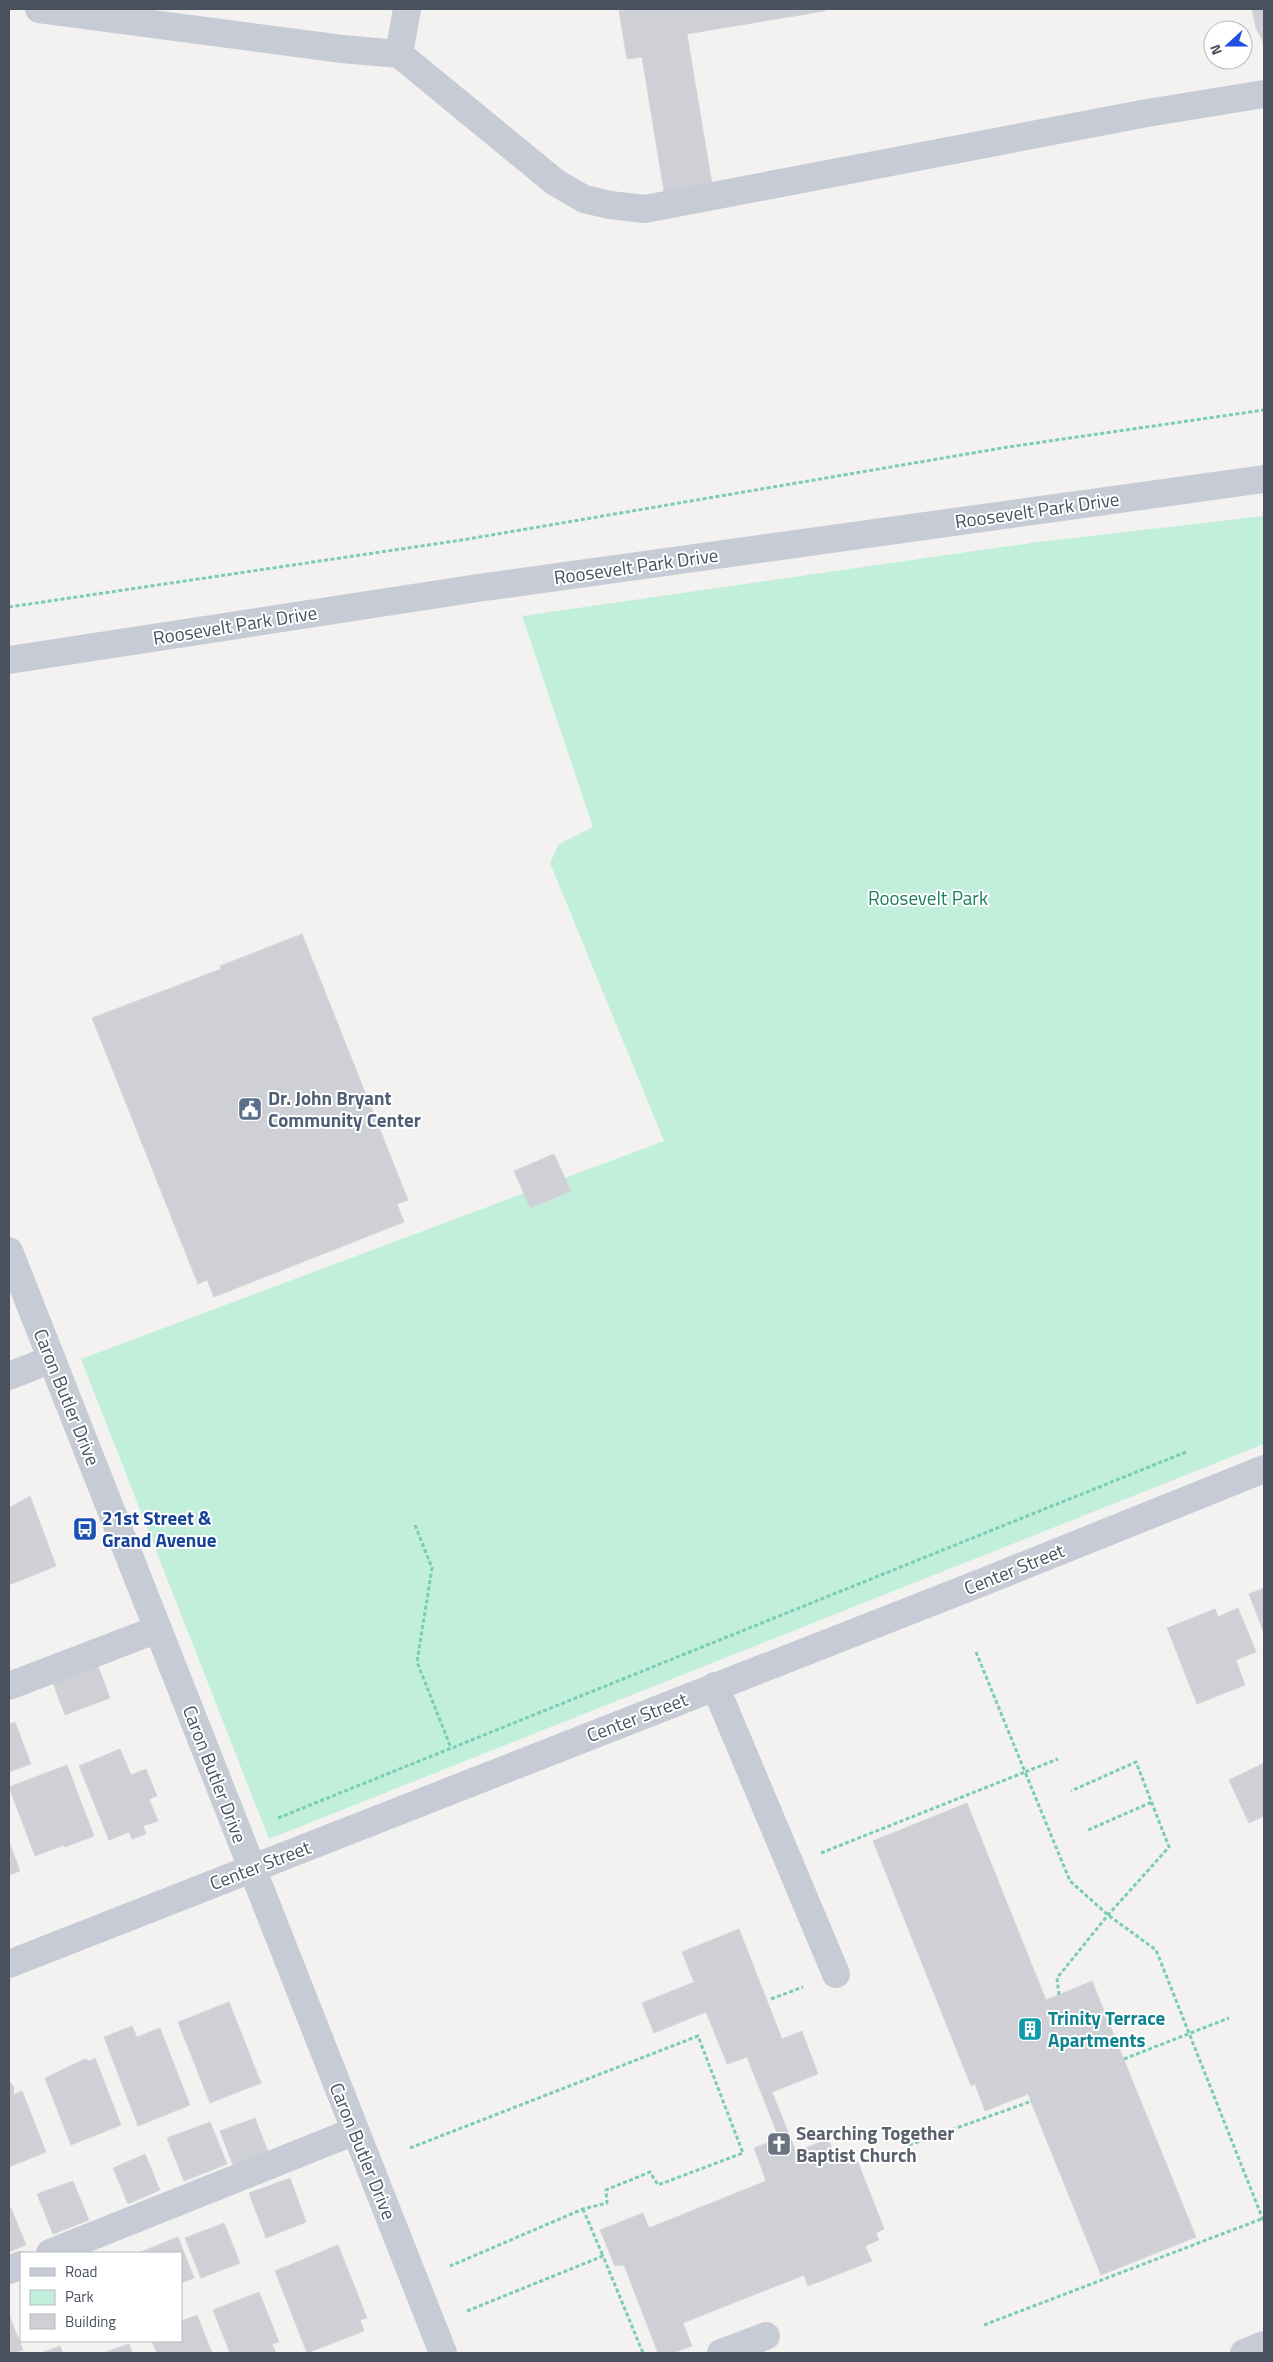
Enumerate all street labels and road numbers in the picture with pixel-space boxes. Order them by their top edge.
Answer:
street label: Roosevelt Park Drive [953,484,1121,535]
street label: Roosevelt Park Drive [552,540,720,591]
street label: Roosevelt Park Drive [151,597,319,652]
street label: Caron Butler Drive [27,1324,108,1470]
street label: Center Street [959,1535,1069,1602]
street label: Center Street [582,1684,692,1749]
street label: Caron Butler Drive [176,1701,255,1847]
street label: Center Street [205,1832,315,1897]
street label: Caron Butler Drive [323,2078,404,2224]

